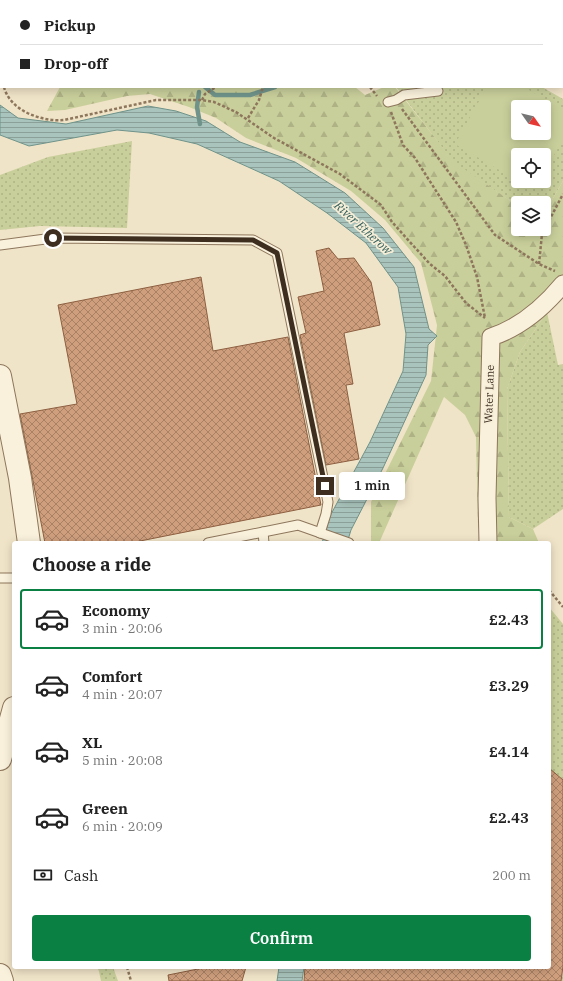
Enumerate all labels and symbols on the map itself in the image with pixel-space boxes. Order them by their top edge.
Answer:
north arrow [511,100,551,140]
water label: River Etherow [331,197,396,258]
route start [44,229,62,247]
street label: Water Lane [481,364,497,424]
callout: 1 min [339,472,405,500]
route end [316,477,334,495]

